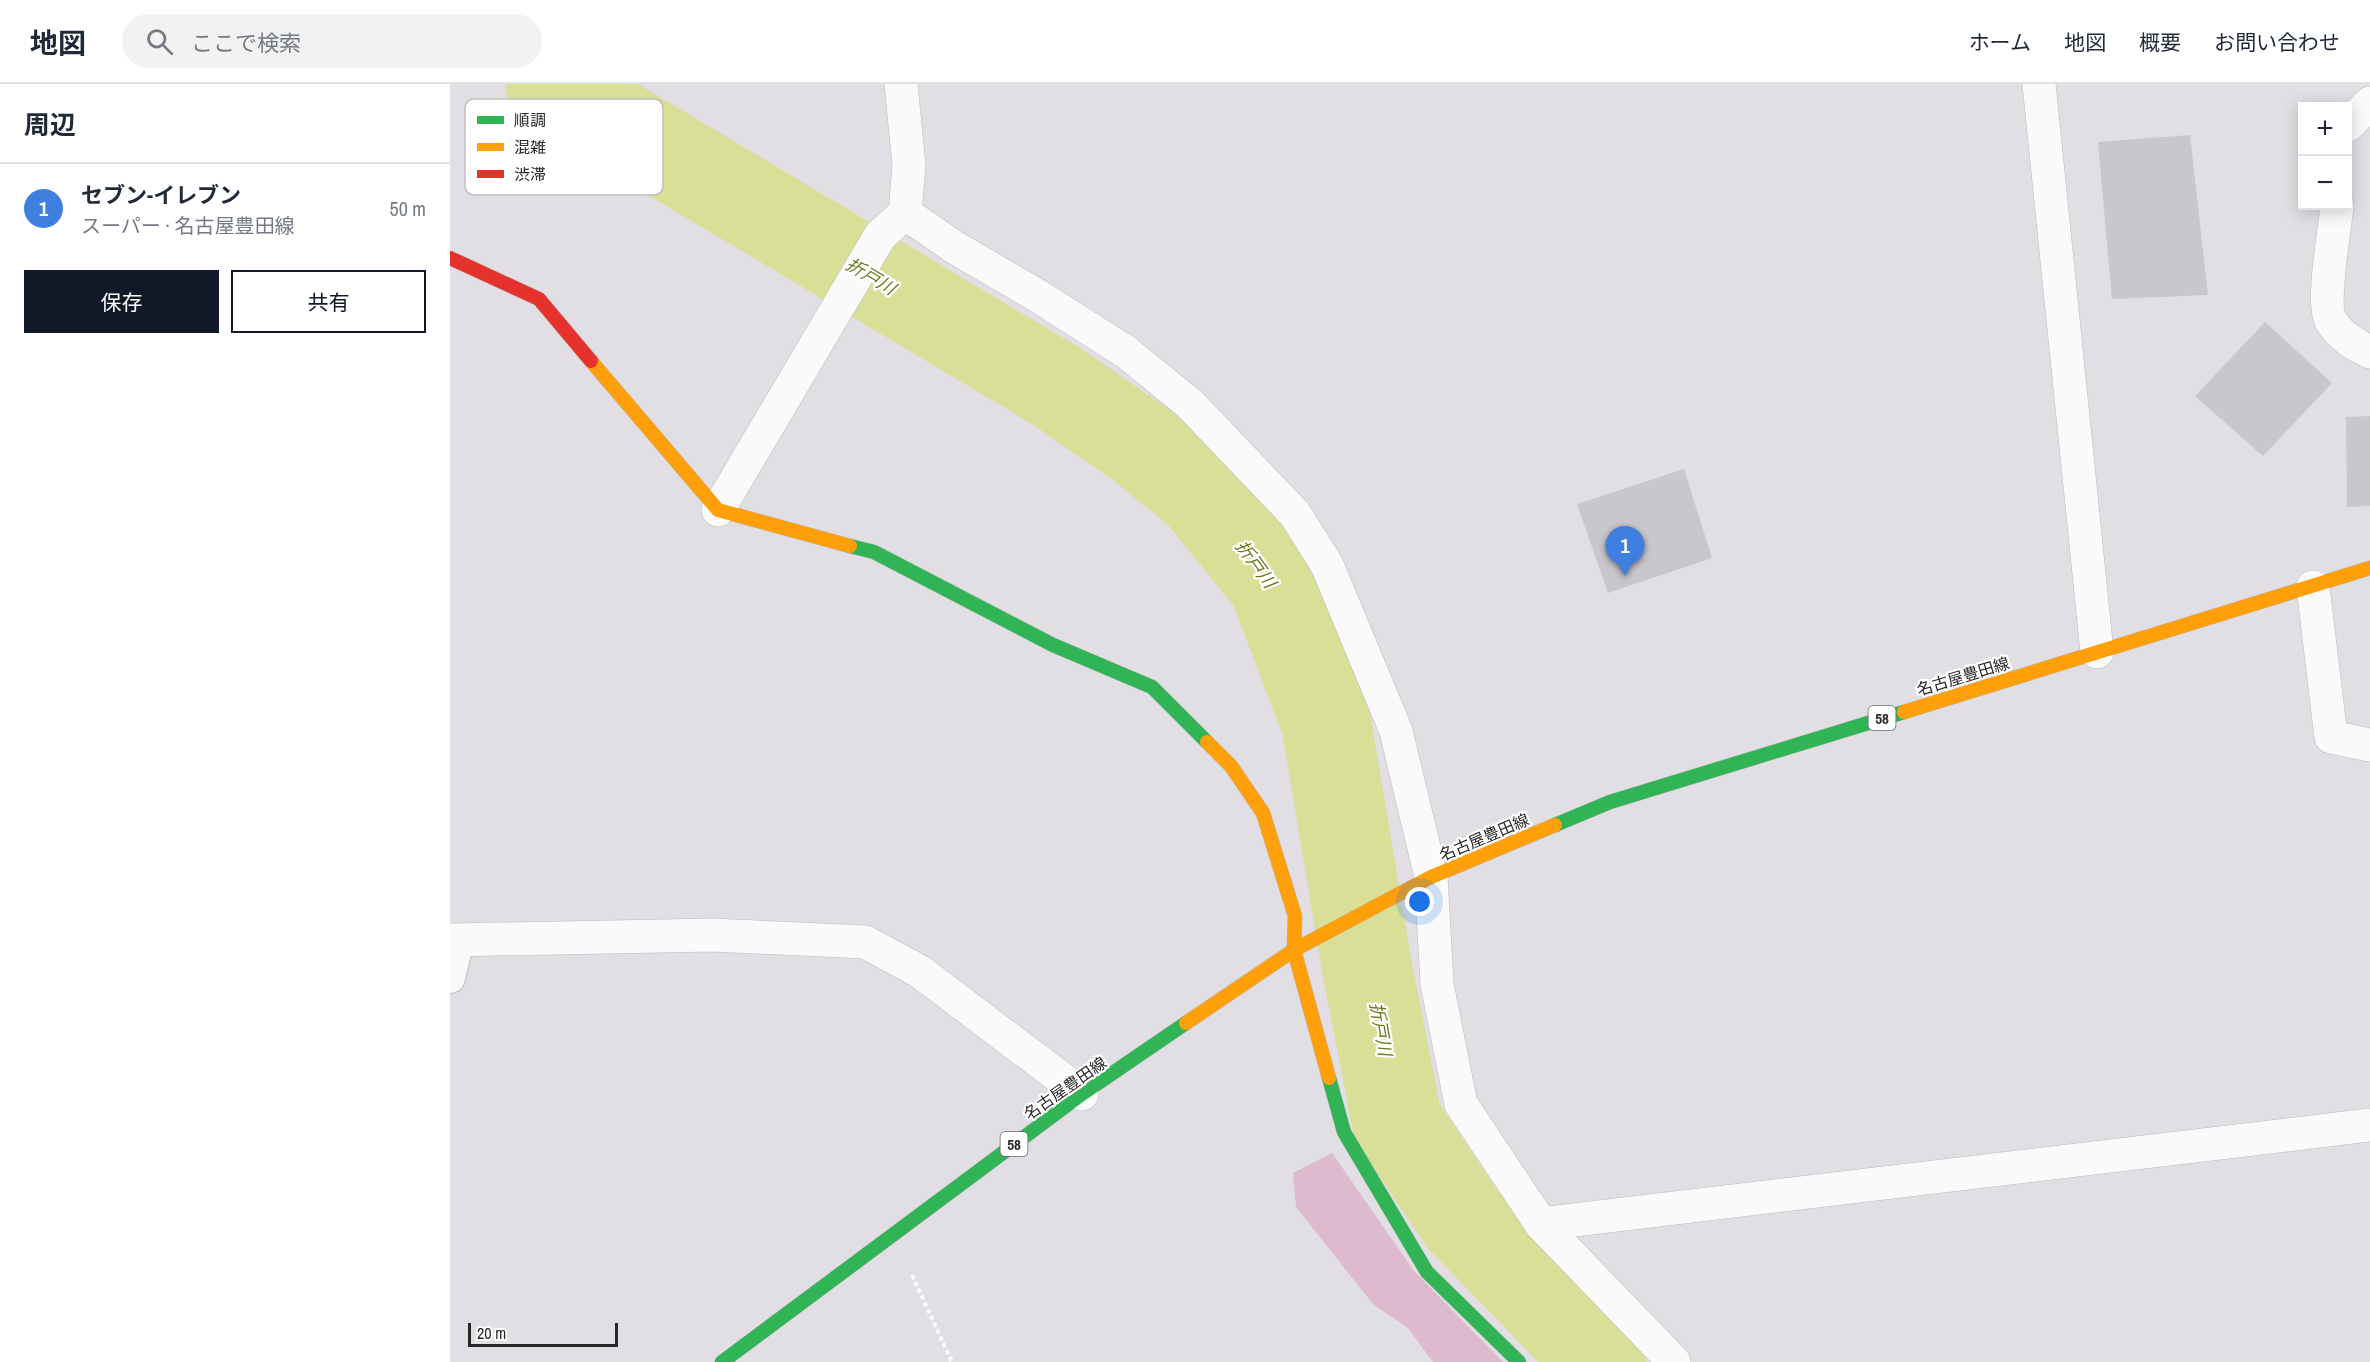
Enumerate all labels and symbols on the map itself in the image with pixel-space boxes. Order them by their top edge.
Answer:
legend [465,99,663,195]
text: 順調 [514,109,546,131]
text: 混雑 [514,136,546,158]
text: 渋滞 [514,163,546,185]
water label: 折戸川 [841,251,902,302]
pin: 1 [1606,526,1644,576]
water label: 折戸川 [1230,535,1283,595]
street label: 名古屋豊田線 [1914,651,2012,701]
road number: 58 [1868,706,1896,730]
street label: 名古屋豊田線 [1436,808,1532,866]
your location [1405,887,1434,916]
water label: 折戸川 [1364,1000,1398,1060]
street label: 名古屋豊田線 [1019,1051,1111,1125]
road number: 58 [1000,1132,1028,1156]
scale bar [468,1320,618,1348]

